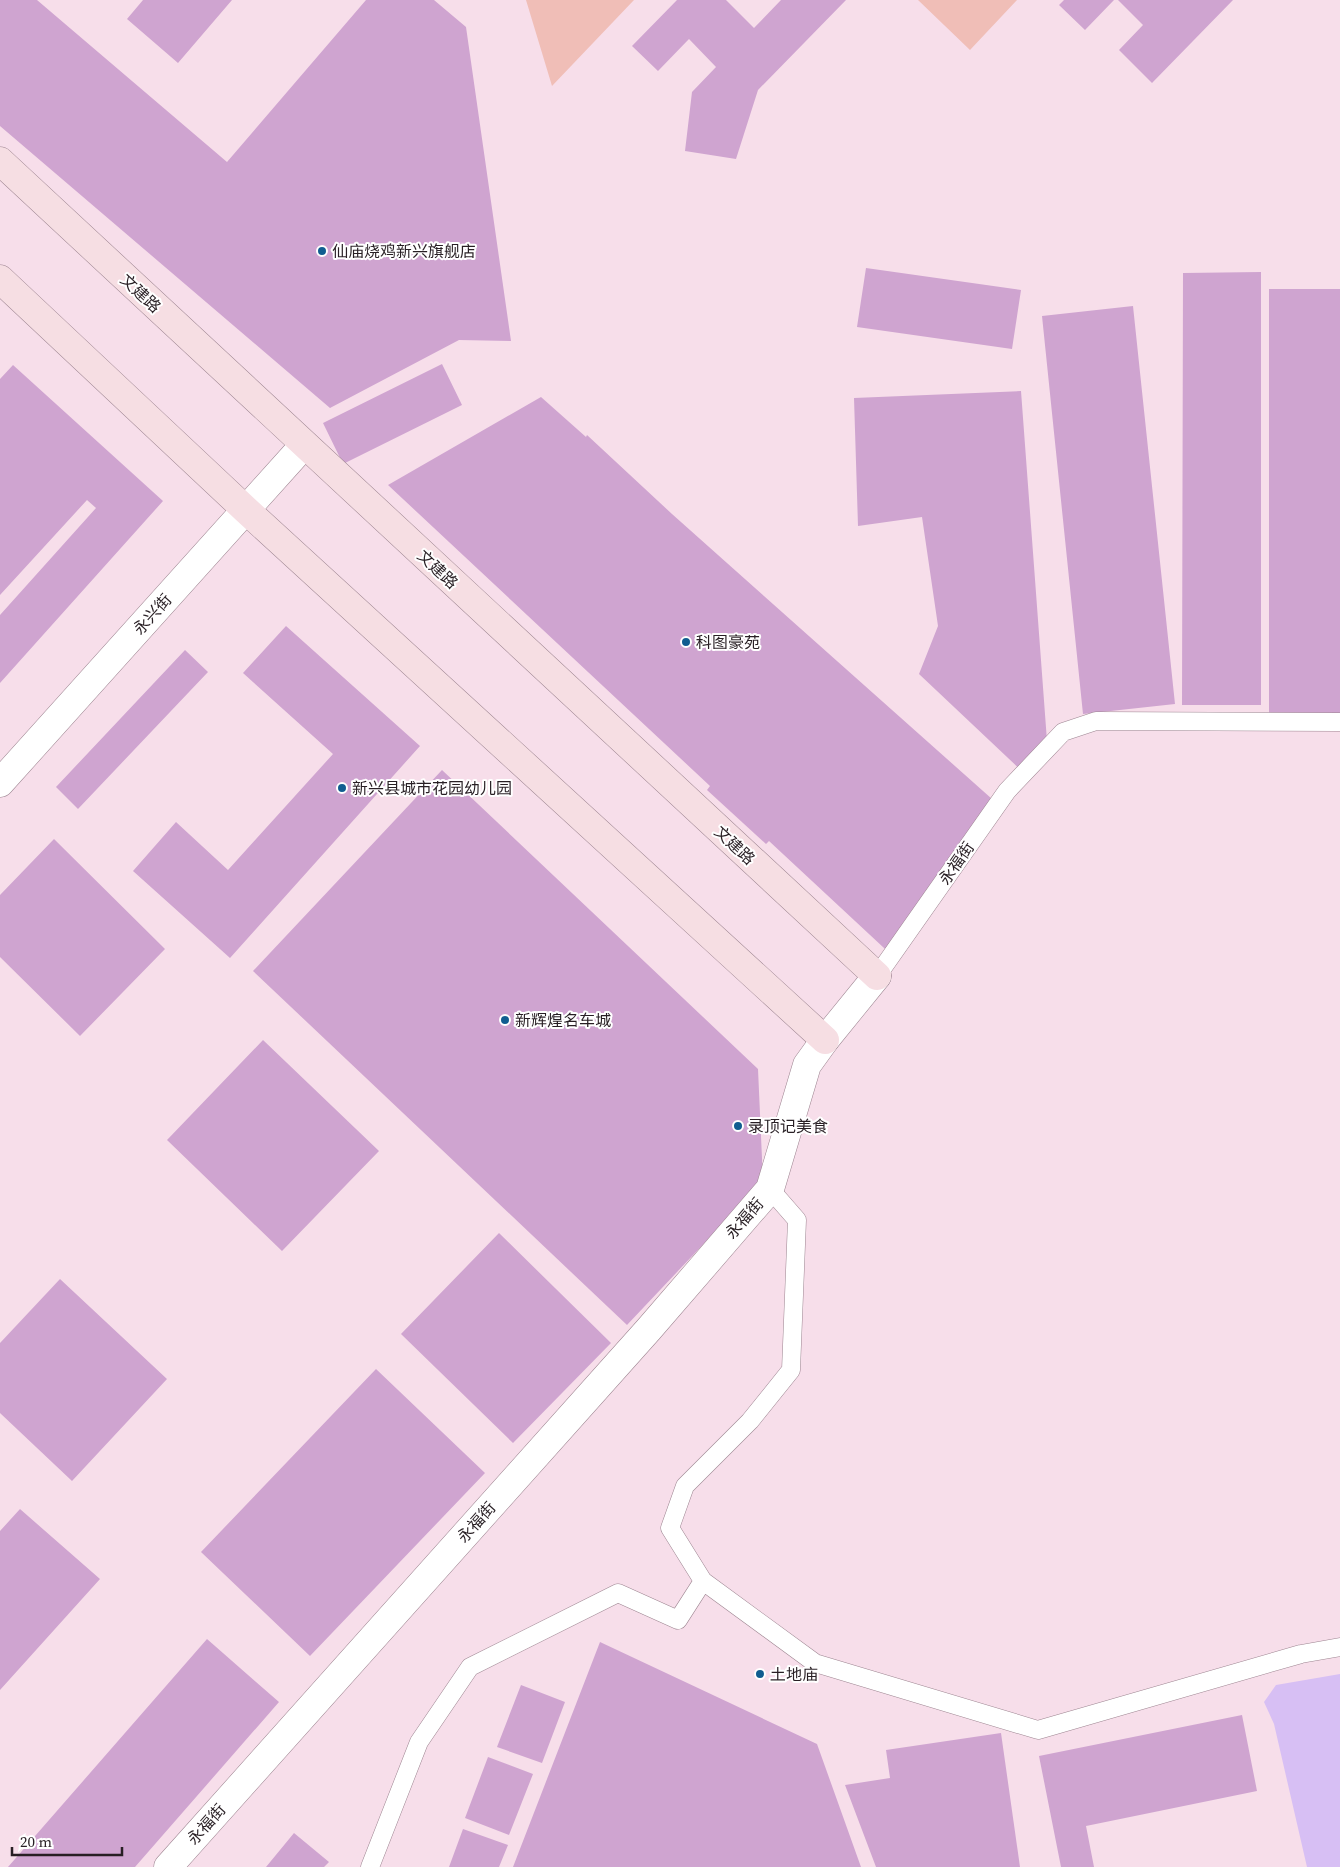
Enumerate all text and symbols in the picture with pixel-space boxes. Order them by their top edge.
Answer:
place label: 仙庙烧鸡新兴旗舰店 [332,240,476,262]
marker: 仙庙烧鸡新兴旗舰店 [316,245,328,257]
street label: 文建路 [116,269,166,317]
street label: 文建路 [413,545,463,593]
street label: 永兴街 [128,589,176,639]
place label: 科图豪苑 [696,631,760,653]
marker: 科图豪苑 [680,636,692,648]
place label: 新兴县城市花园幼儿园 [352,777,512,799]
marker: 新兴县城市花园幼儿园 [336,782,348,794]
street label: 文建路 [710,821,760,869]
street label: 永福街 [933,837,979,889]
place label: 新辉煌名车城 [515,1009,611,1031]
marker: 新辉煌名车城 [499,1014,511,1026]
place label: 录顶记美食 [748,1115,828,1137]
marker: 录顶记美食 [732,1120,744,1132]
street label: 永福街 [720,1193,768,1243]
street label: 永福街 [452,1497,500,1547]
place label: 土地庙 [770,1663,818,1685]
marker: 土地庙 [754,1668,766,1680]
street label: 永福街 [182,1799,230,1849]
scale bar [12,1824,122,1856]
text: 20 m [20,1831,52,1852]

